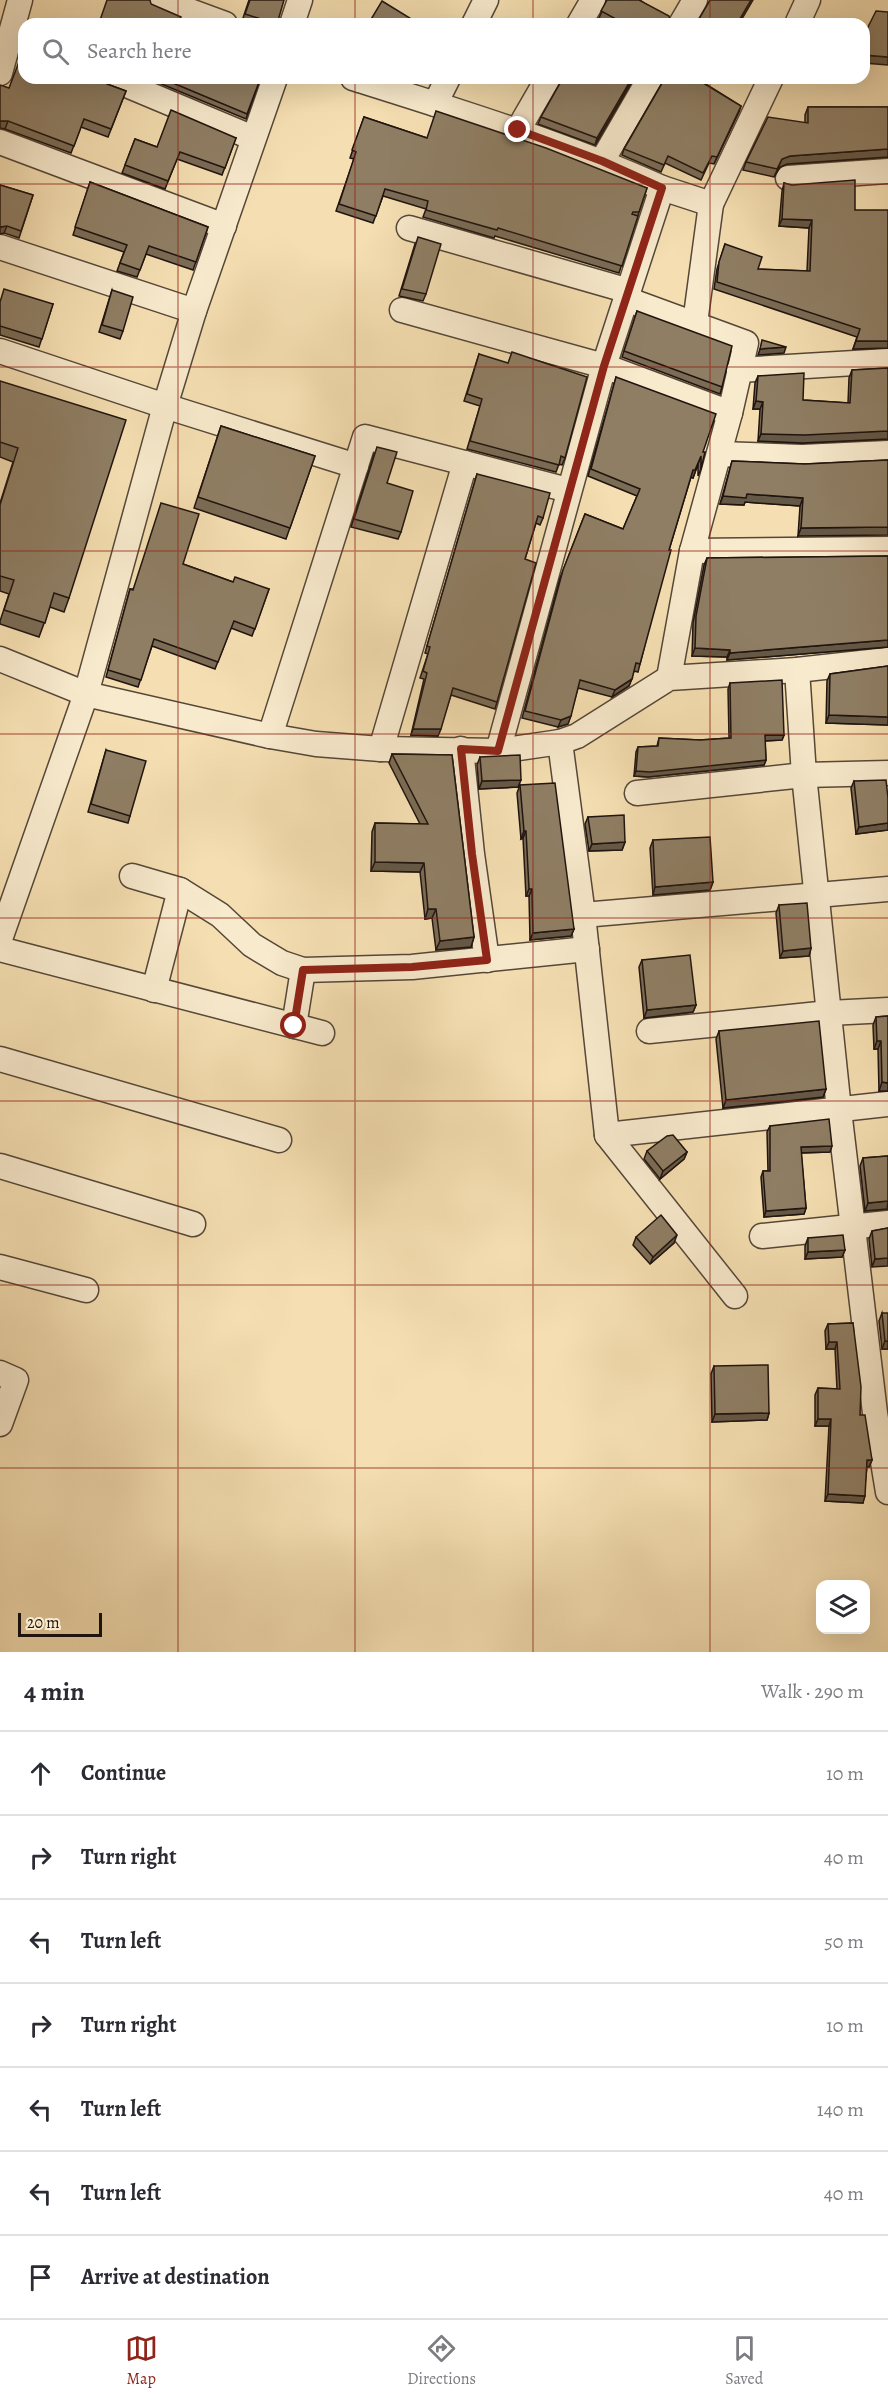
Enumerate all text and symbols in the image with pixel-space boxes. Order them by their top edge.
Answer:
search box [18,18,870,84]
icon: search [39,35,72,68]
text: Search here [87,36,192,66]
route end [504,116,530,142]
route start [280,1012,306,1038]
map controls [816,1580,870,1634]
button: layers [816,1580,870,1634]
scale bar [18,1610,102,1638]
text: 20 m [27,1612,60,1634]
text: 4 min [24,1674,85,1709]
text: Walk · 290 m [761,1678,864,1705]
icon: ahead [24,1757,57,1790]
text: Continue [81,1758,166,1788]
text: 10 m [826,1760,864,1787]
icon: right [24,1841,57,1874]
text: Turn right [81,1842,177,1872]
text: 40 m [824,1844,864,1871]
icon: left [24,1925,57,1958]
text: Turn left [81,1926,161,1956]
text: 50 m [824,1928,864,1955]
icon: right [24,2009,57,2042]
text: Turn right [81,2010,177,2040]
text: 10 m [826,2012,864,2039]
icon: left [24,2093,57,2126]
text: Turn left [81,2094,161,2124]
text: 140 m [817,2096,864,2123]
icon: left [24,2177,57,2210]
text: Turn left [81,2178,161,2208]
text: 40 m [824,2180,864,2207]
icon: arrive [24,2261,57,2294]
text: Arrive at destination [81,2262,270,2292]
tab: Map [125,2332,158,2390]
tab: Directions [407,2332,476,2390]
tab: Saved [725,2332,763,2390]

